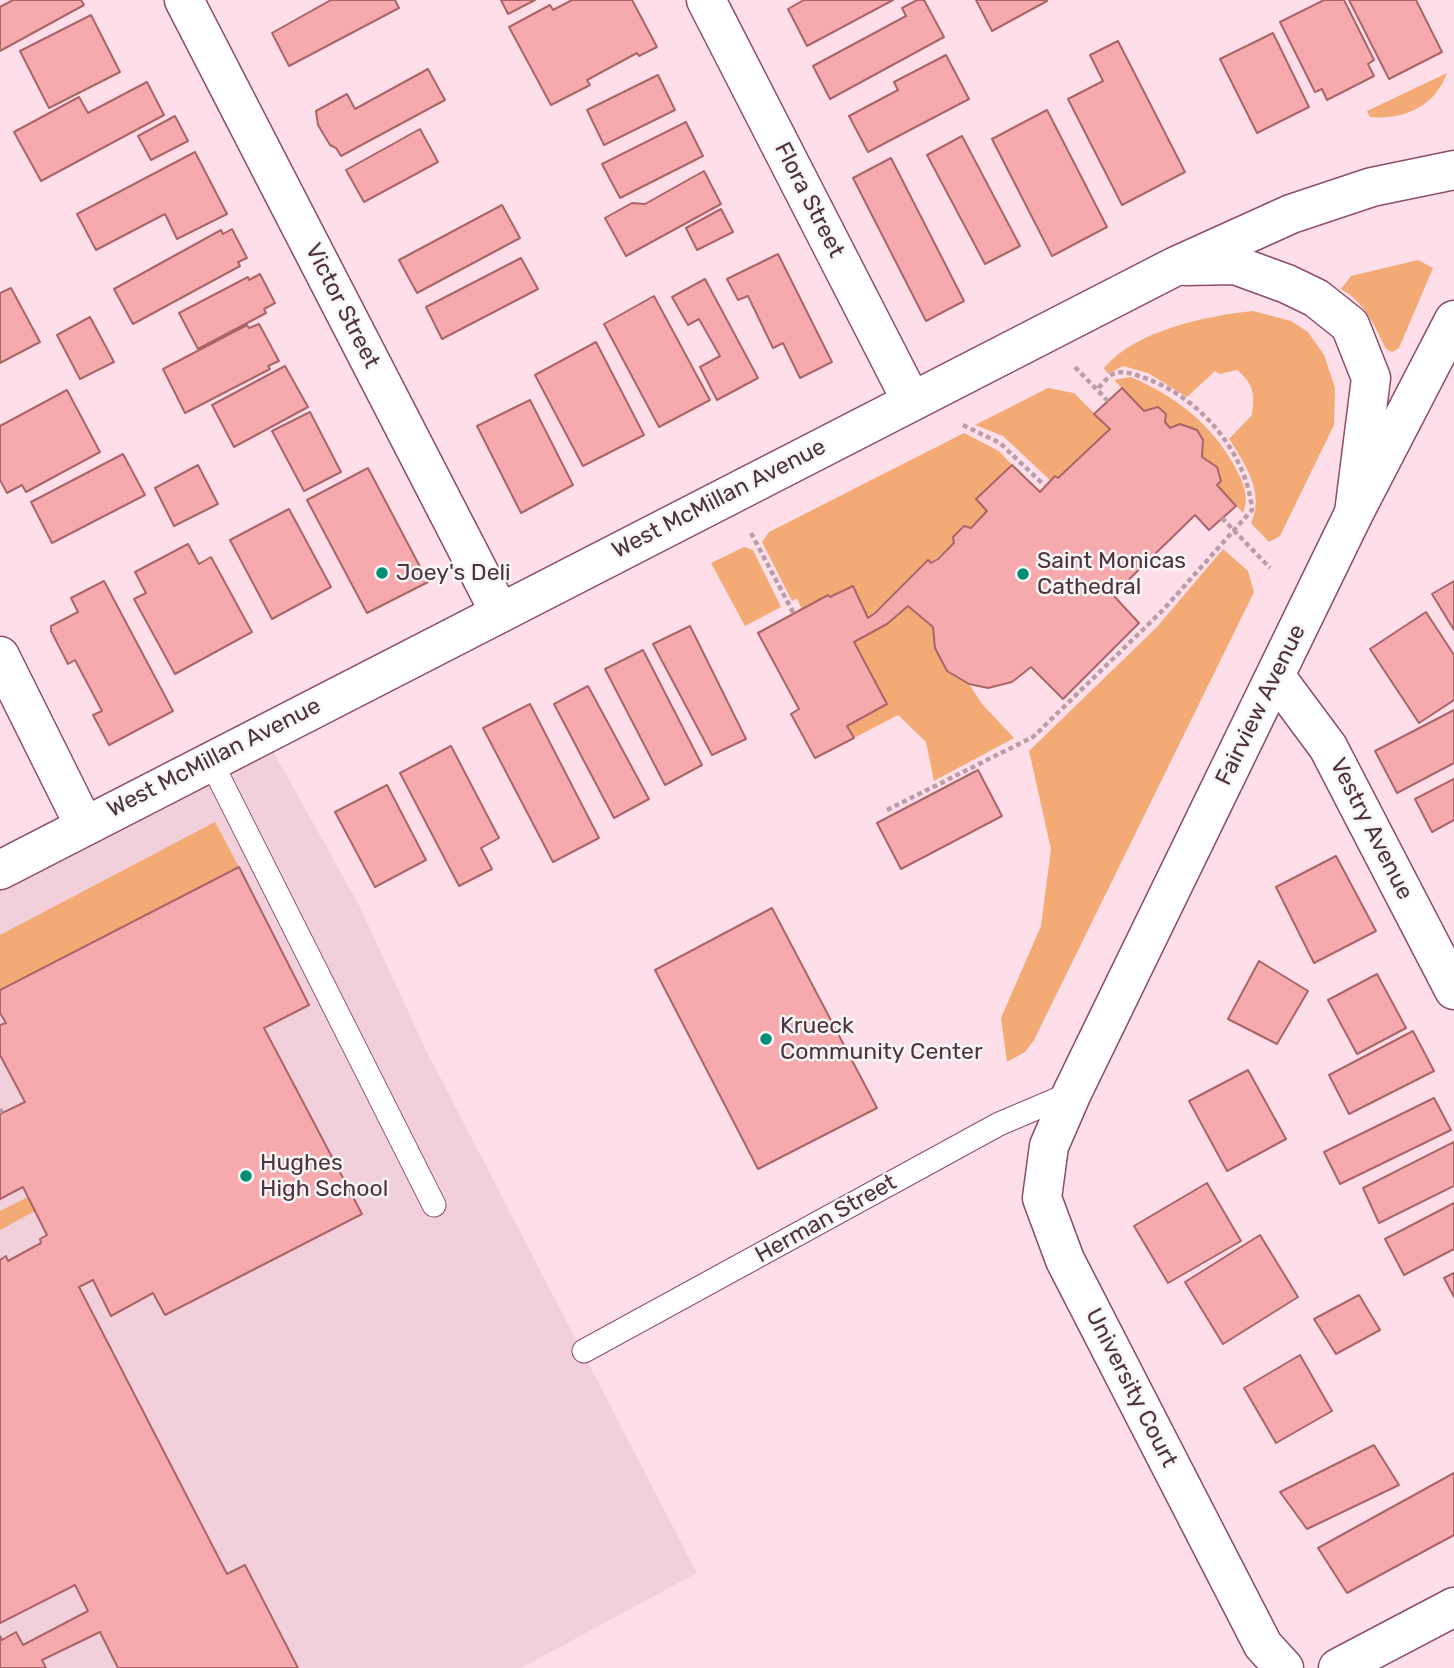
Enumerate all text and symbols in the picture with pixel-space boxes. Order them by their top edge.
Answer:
street label: Flora Street [768,138,850,262]
street label: Victor Street [299,239,385,373]
street label: West McMillan Avenue [608,433,830,565]
place label: Saint Monicas Cathedral [1037,547,1186,601]
place label: Joey's Deli [396,559,511,587]
marker: Joey's Deli [374,565,390,581]
marker: Saint Monicas Cathedral [1015,566,1031,582]
street label: Fairview Avenue [1210,620,1312,790]
street label: West McMillan Avenue [103,692,325,824]
street label: Vestry Avenue [1324,754,1418,904]
place label: Krueck Community Center [780,1012,983,1066]
marker: Krueck Community Center [758,1031,774,1047]
place label: Hughes High School [260,1149,388,1203]
marker: Hughes High School [238,1168,254,1184]
street label: Herman Street [751,1169,901,1269]
street label: University Court [1079,1304,1183,1472]

